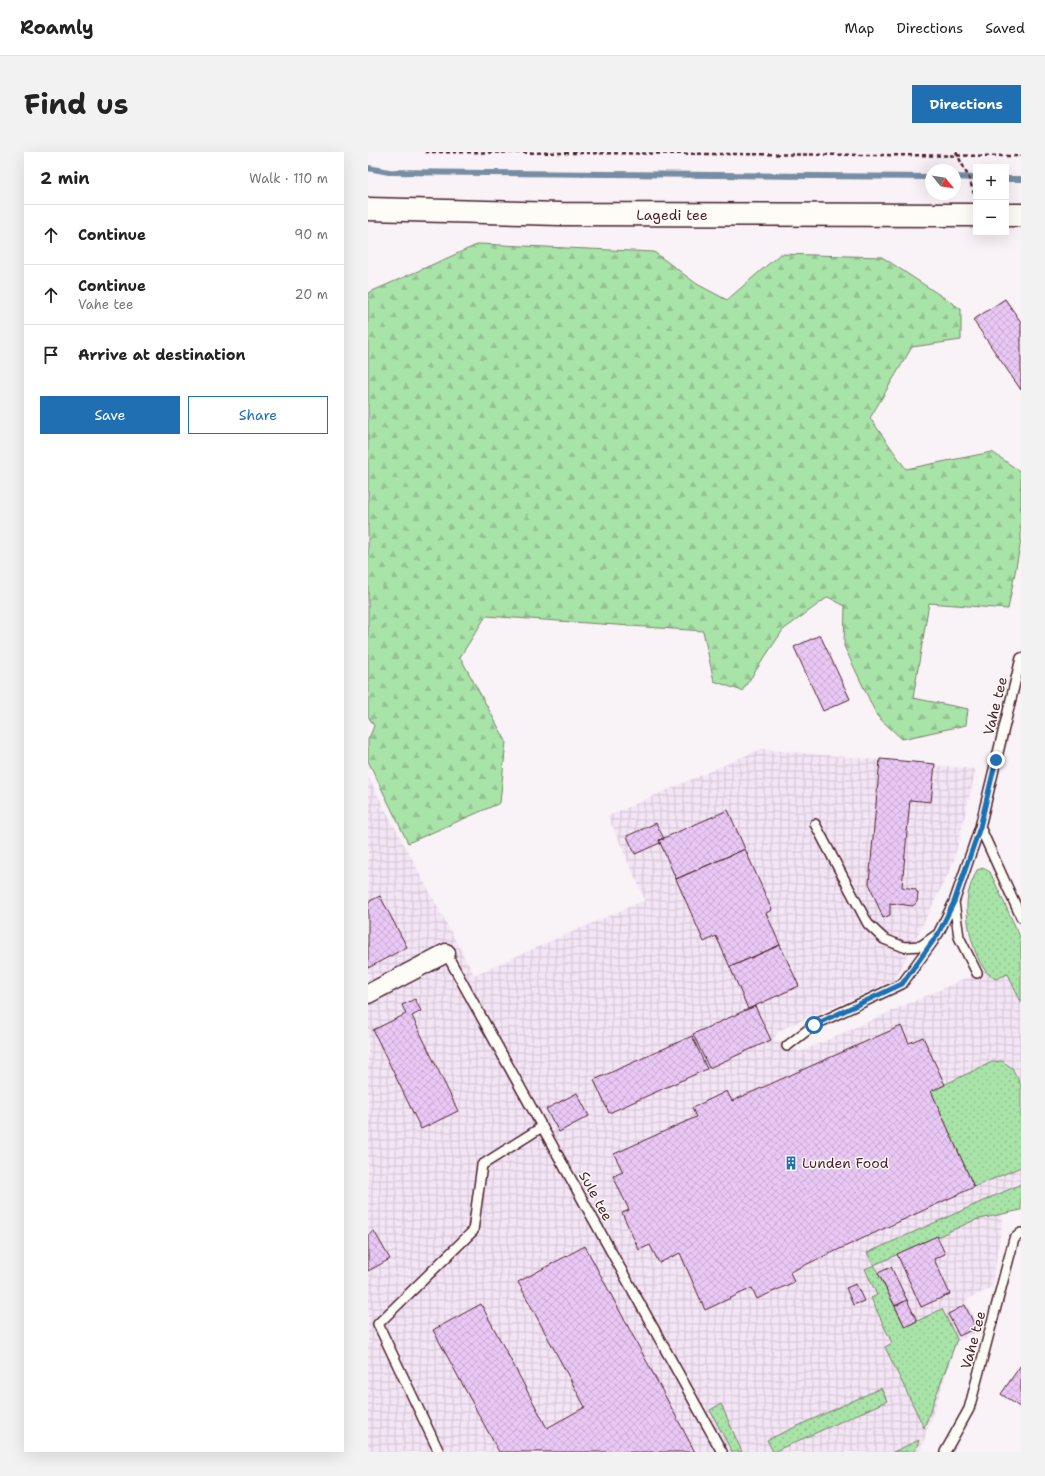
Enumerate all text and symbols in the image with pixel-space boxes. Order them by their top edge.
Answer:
text: Roamly [20,15,94,40]
text: Map [845,19,875,37]
text: Directions [897,19,963,37]
text: Saved [985,19,1025,37]
text: Find us [24,85,129,123]
button: Directions [912,85,1021,123]
north arrow [925,164,961,200]
map controls [973,164,1009,236]
button: + [973,164,1009,200]
text: 2 min [40,167,90,189]
text: Walk · 110 m [249,170,328,187]
button: − [973,200,1009,236]
street label: Lagedi tee [636,206,708,224]
icon: ahead [40,224,62,246]
text: Continue [78,225,146,245]
text: 90 m [294,226,328,243]
text: Continue [78,276,146,296]
icon: ahead [40,284,62,306]
text: 20 m [295,286,328,303]
text: Vahe tee [78,296,133,313]
icon: arrive [40,344,62,366]
text: Arrive at destination [78,345,246,365]
button: Save [40,396,180,434]
button: Share [188,396,328,434]
street label: Vahe tee [979,675,1011,737]
route end [987,751,1005,769]
route start [805,1016,823,1034]
place label: Lunden Food [802,1154,889,1172]
building icon: Lunden Food [783,1155,799,1171]
street label: Sule tee [575,1168,617,1224]
street label: Vahe tee [957,1309,989,1371]

